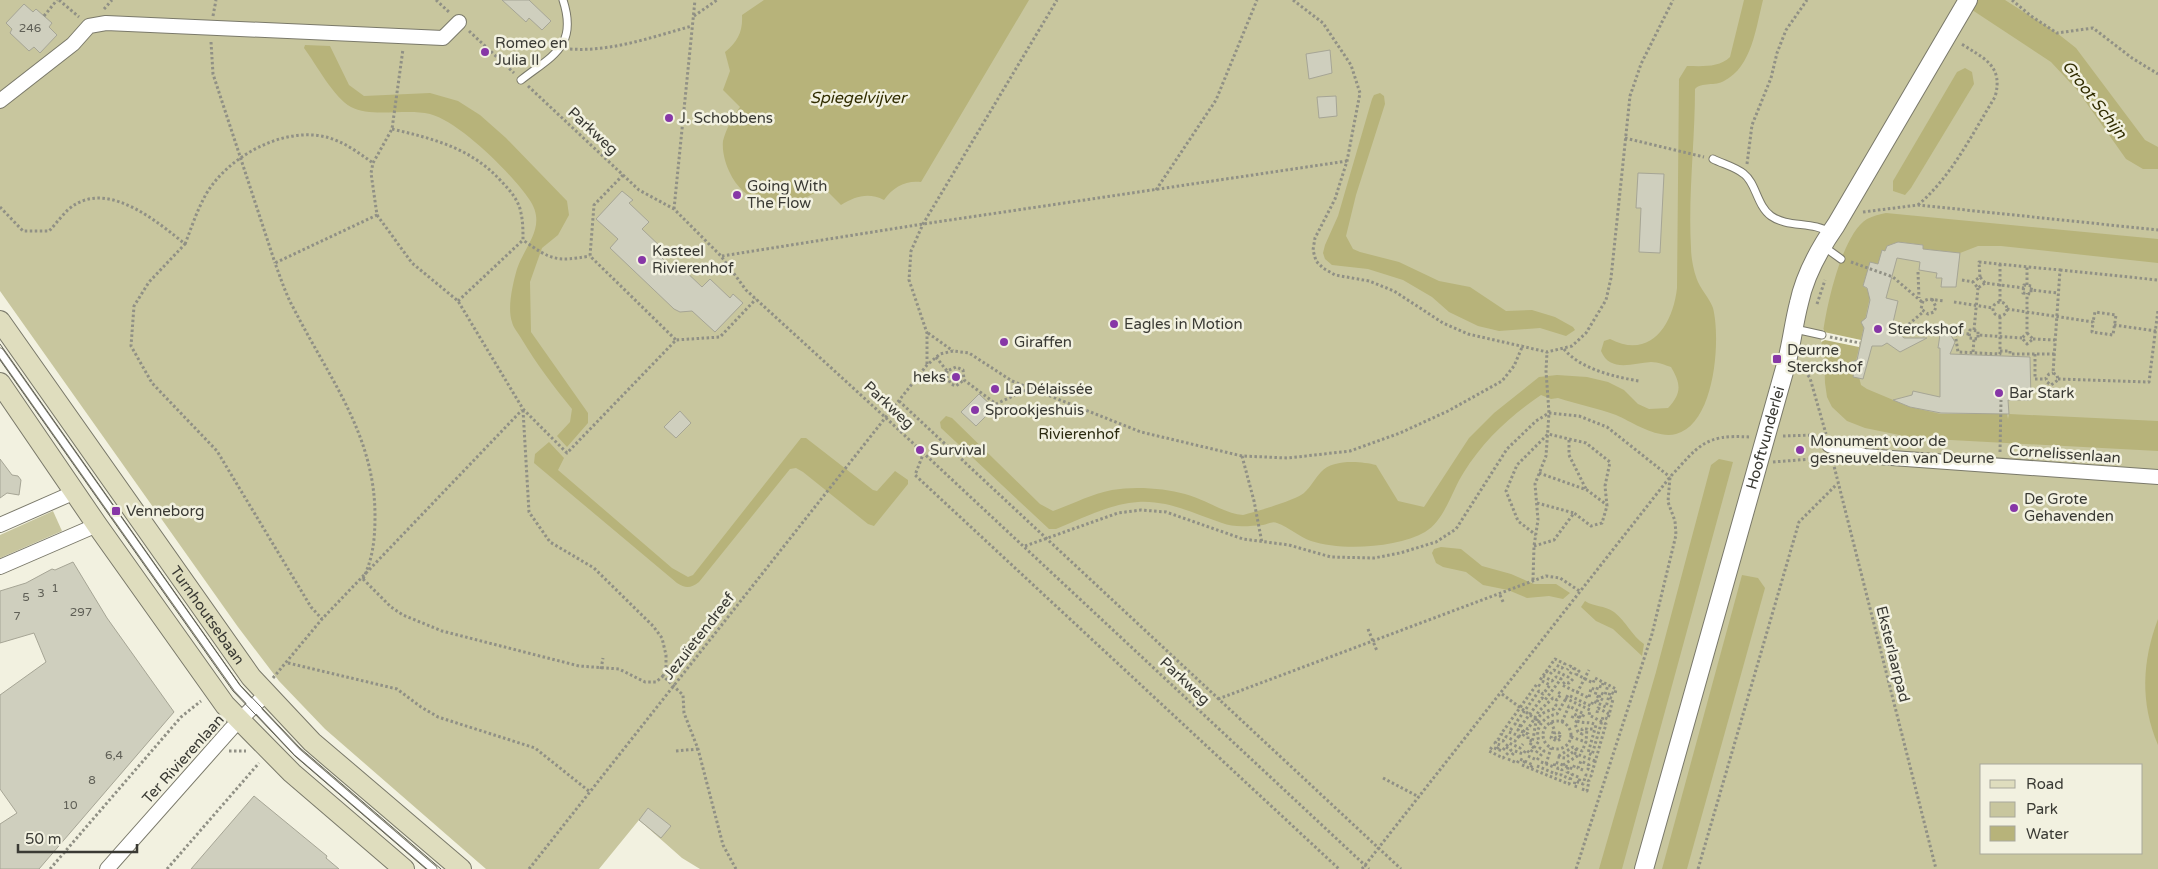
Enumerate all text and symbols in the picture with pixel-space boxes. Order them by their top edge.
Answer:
house number: 246 [19,21,41,35]
place label: Romeo en Julia II [495,34,568,69]
marker: Romeo en Julia II [479,46,491,58]
water label: Groot Schijn [2058,57,2132,144]
water label: Spiegelvijver [810,88,908,108]
street label: Parkweg [564,103,622,159]
place label: J. Schobbens [679,109,773,127]
marker: J. Schobbens [663,112,675,124]
place label: Going With The Flow [747,177,827,212]
marker: Going With The Flow [731,189,743,201]
place label: Kasteel Rivierenhof [652,242,734,277]
marker: Kasteel Rivierenhof [636,254,648,266]
place label: Eagles in Motion [1124,315,1243,333]
marker: Eagles in Motion [1108,318,1120,330]
place label: Sterckshof [1888,320,1964,338]
marker: Sterckshof [1872,323,1884,335]
place label: Giraffen [1014,333,1072,351]
marker: Giraffen [998,336,1010,348]
place label: Deurne Sterckshof [1787,341,1863,376]
marker: Deurne Sterckshof [1771,353,1783,365]
place label: heks [913,368,946,386]
marker: heks [950,371,962,383]
street label: Parkweg [860,377,918,433]
place label: La Délaissée [1005,380,1093,398]
marker: La Délaissée [989,383,1001,395]
street label: Hooftvunderlei [1742,384,1788,491]
place label: Bar Stark [2009,384,2074,402]
marker: Bar Stark [1993,387,2005,399]
place label: Sprookjeshuis [985,401,1084,419]
marker: Sprookjeshuis [969,404,981,416]
park label: Rivierenhof [1038,425,1120,443]
place label: Monument voor de gesneuvelden van Deurne [1810,432,1994,467]
place label: Survival [930,441,986,459]
street label: Cornelissenlaan [2009,441,2121,467]
marker: Survival [914,444,926,456]
marker: Monument voor de gesneuvelden van Deurne [1794,444,1806,456]
place label: De Grote Gehavenden [2024,490,2114,525]
place label: Venneborg [126,502,204,520]
marker: De Grote Gehavenden [2008,502,2020,514]
marker: Venneborg [110,505,122,517]
street label: Turnhoutsebaan [166,562,248,668]
house number: 1 [51,581,59,595]
house number: 3 [37,586,45,600]
street label: Jezuïetendreef [660,589,739,683]
house number: 5 [22,590,30,604]
street label: Eksterlaarpad [1872,604,1914,704]
house number: 297 [70,605,92,619]
house number: 7 [13,609,21,623]
street label: Parkweg [1156,653,1214,709]
street label: Ter Rivierenlaan [138,711,228,807]
house number: 6,4 [105,748,123,762]
legend [1980,764,2143,854]
house number: 8 [88,773,96,787]
text: Road [2026,775,2064,793]
house number: 10 [62,798,78,812]
text: Park [2026,800,2058,818]
scale bar [18,822,136,854]
text: Water [2026,825,2069,843]
text: 50 m [25,830,62,848]

